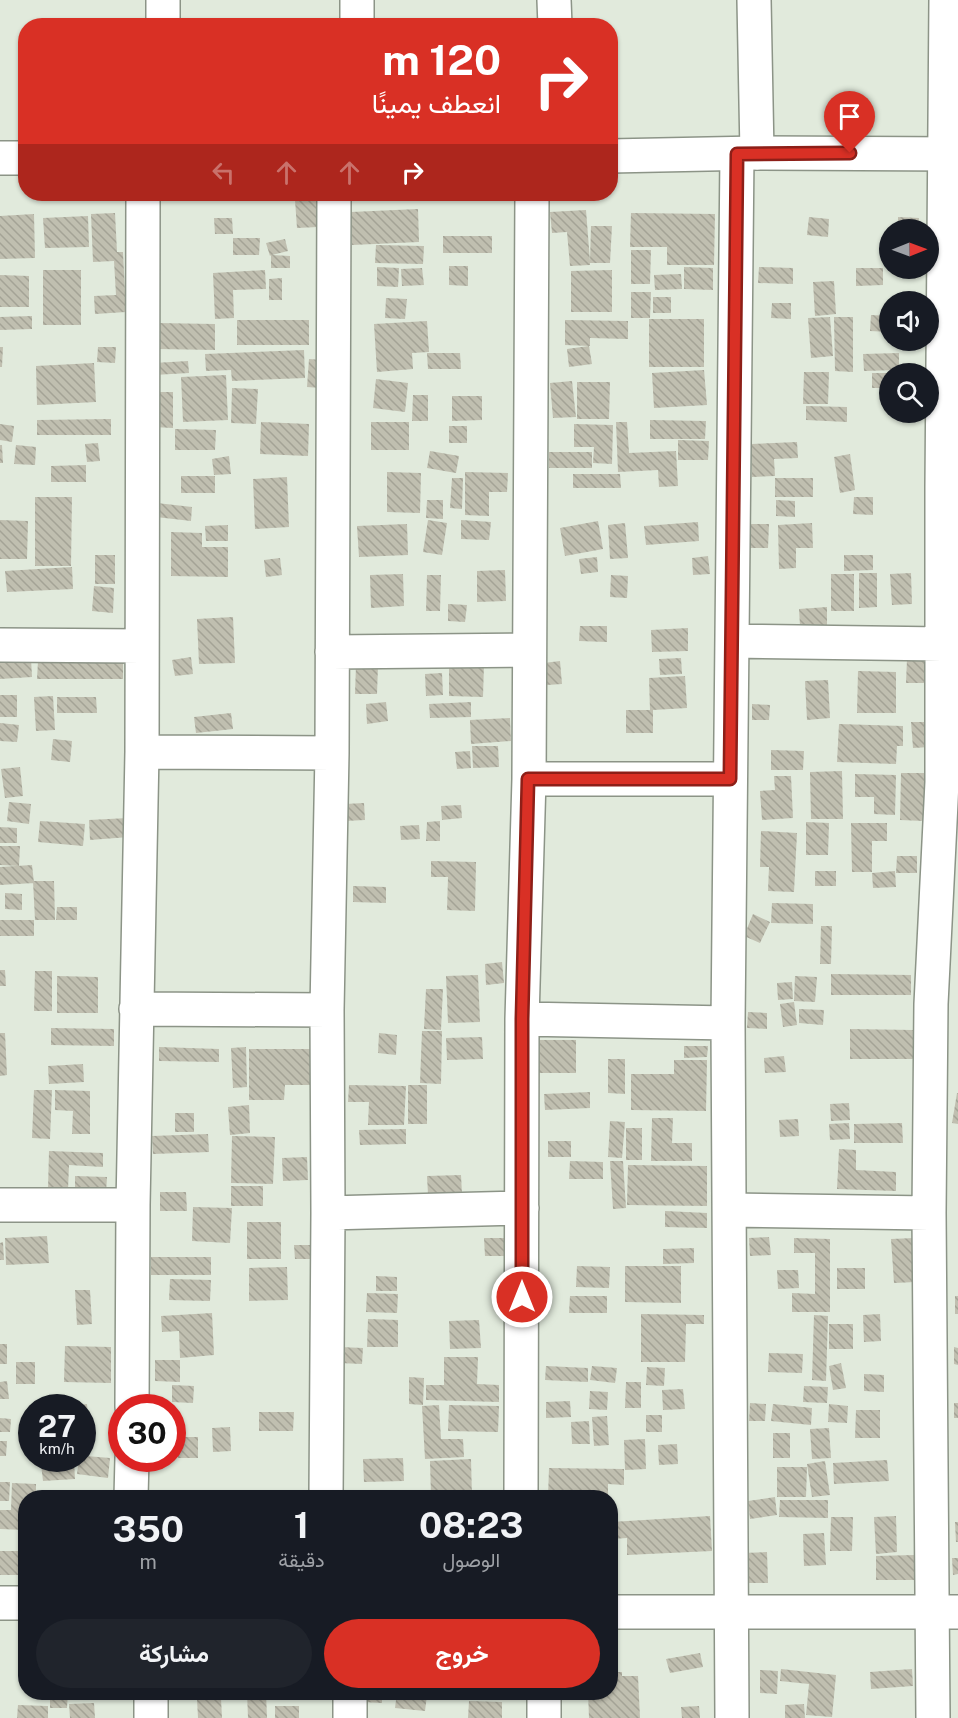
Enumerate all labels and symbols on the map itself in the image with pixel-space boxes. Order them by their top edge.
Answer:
pin [824,91,875,153]
north arrow [879,219,939,279]
position arrow [490,1265,554,1329]
speed limit sign: 30 [108,1394,186,1472]

